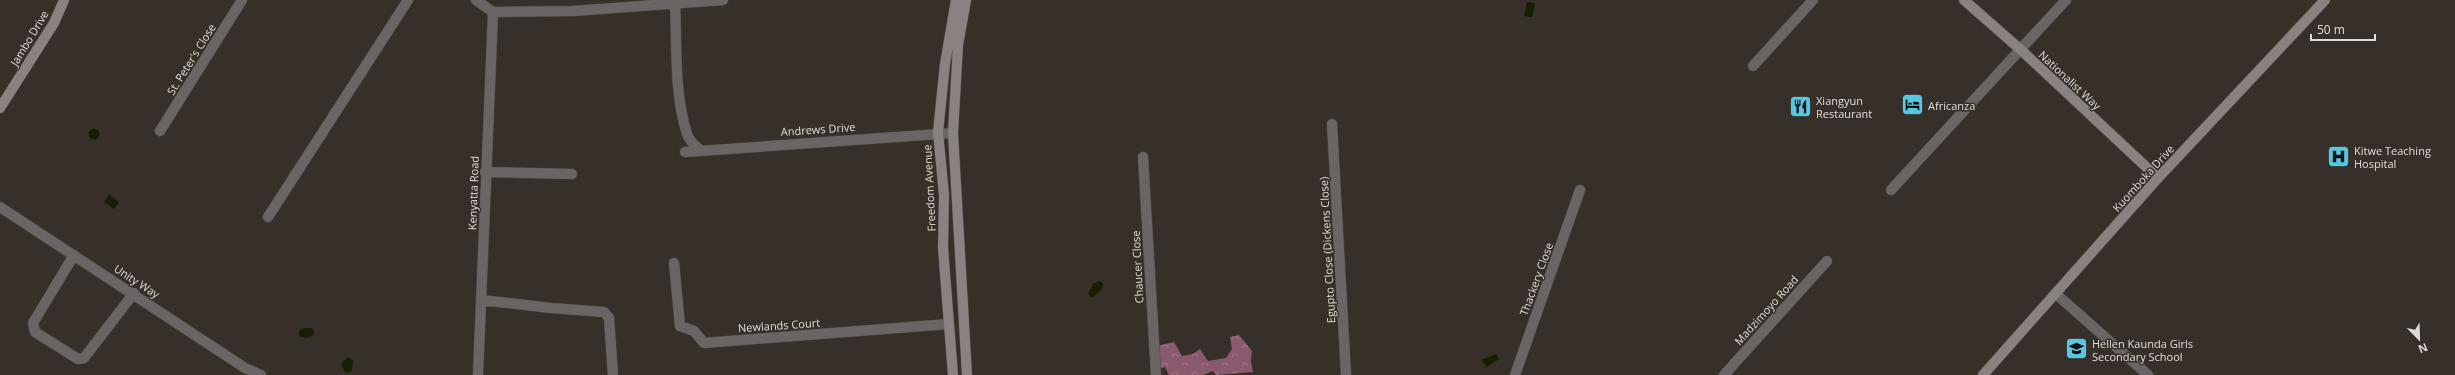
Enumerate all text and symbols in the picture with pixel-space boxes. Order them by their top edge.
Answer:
street label: Jambo Drive [6,7,51,69]
scale bar [2311,16,2375,42]
street label: St. Peter's Close [163,21,219,97]
text: 50 m [2317,21,2345,38]
street label: Nationalist Way [2036,47,2105,113]
hotel icon: Africanza [1900,92,1926,118]
restaurant icon: Xiangyun Restaurant [1788,93,1814,119]
place label: Xiangyun Restaurant [1816,93,1872,121]
place label: Africanza [1928,98,1975,113]
street label: Andrews Drive [780,119,856,139]
street label: Kuomboka Drive [2109,141,2177,215]
hospital icon: Kitwe Teaching Hospital [2326,143,2352,169]
place label: Kitwe Teaching Hospital [2354,143,2431,171]
street label: Freedom Avenue [919,144,939,232]
street label: Kenyatta Road [464,156,482,230]
street label: Egupto Close (Dickens Close) [1316,176,1338,324]
street label: Chaucer Close [1128,230,1146,304]
street label: Thackery Close [1516,240,1556,318]
street label: Unity Way [111,261,163,302]
street label: Madzimoyo Road [1731,272,1801,348]
street label: Newlands Court [737,315,821,335]
north arrow [2399,319,2439,359]
school or university icon: Hellen Kaunda Girls Secondary School [2063,336,2089,362]
place label: Hellen Kaunda Girls Secondary School [2092,336,2193,364]
text: N [2416,340,2430,357]

